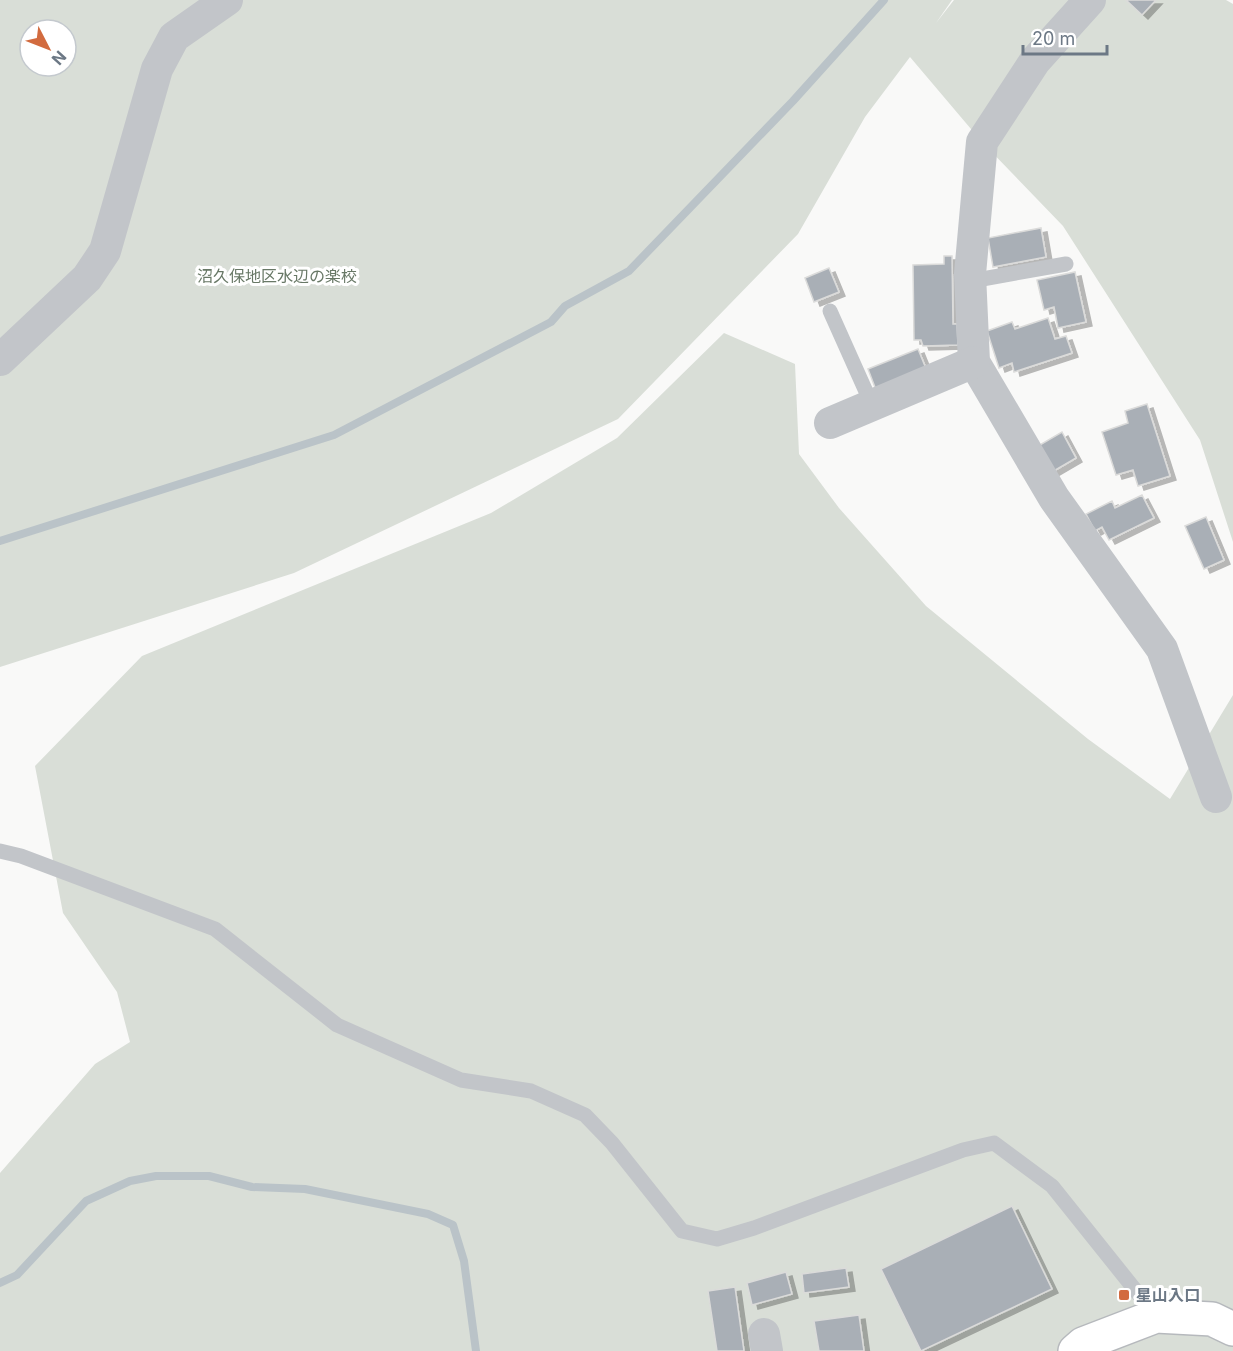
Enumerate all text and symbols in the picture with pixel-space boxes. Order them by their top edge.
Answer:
north arrow [18,18,78,78]
scale bar [1023,18,1107,56]
text: 20 m [1032,28,1075,49]
text: N [48,47,71,69]
park label: 沼久保地区水辺の楽校 [197,266,357,286]
place label: 星山入口 [1136,1285,1200,1305]
marker: 星山入口 [1117,1288,1131,1302]

